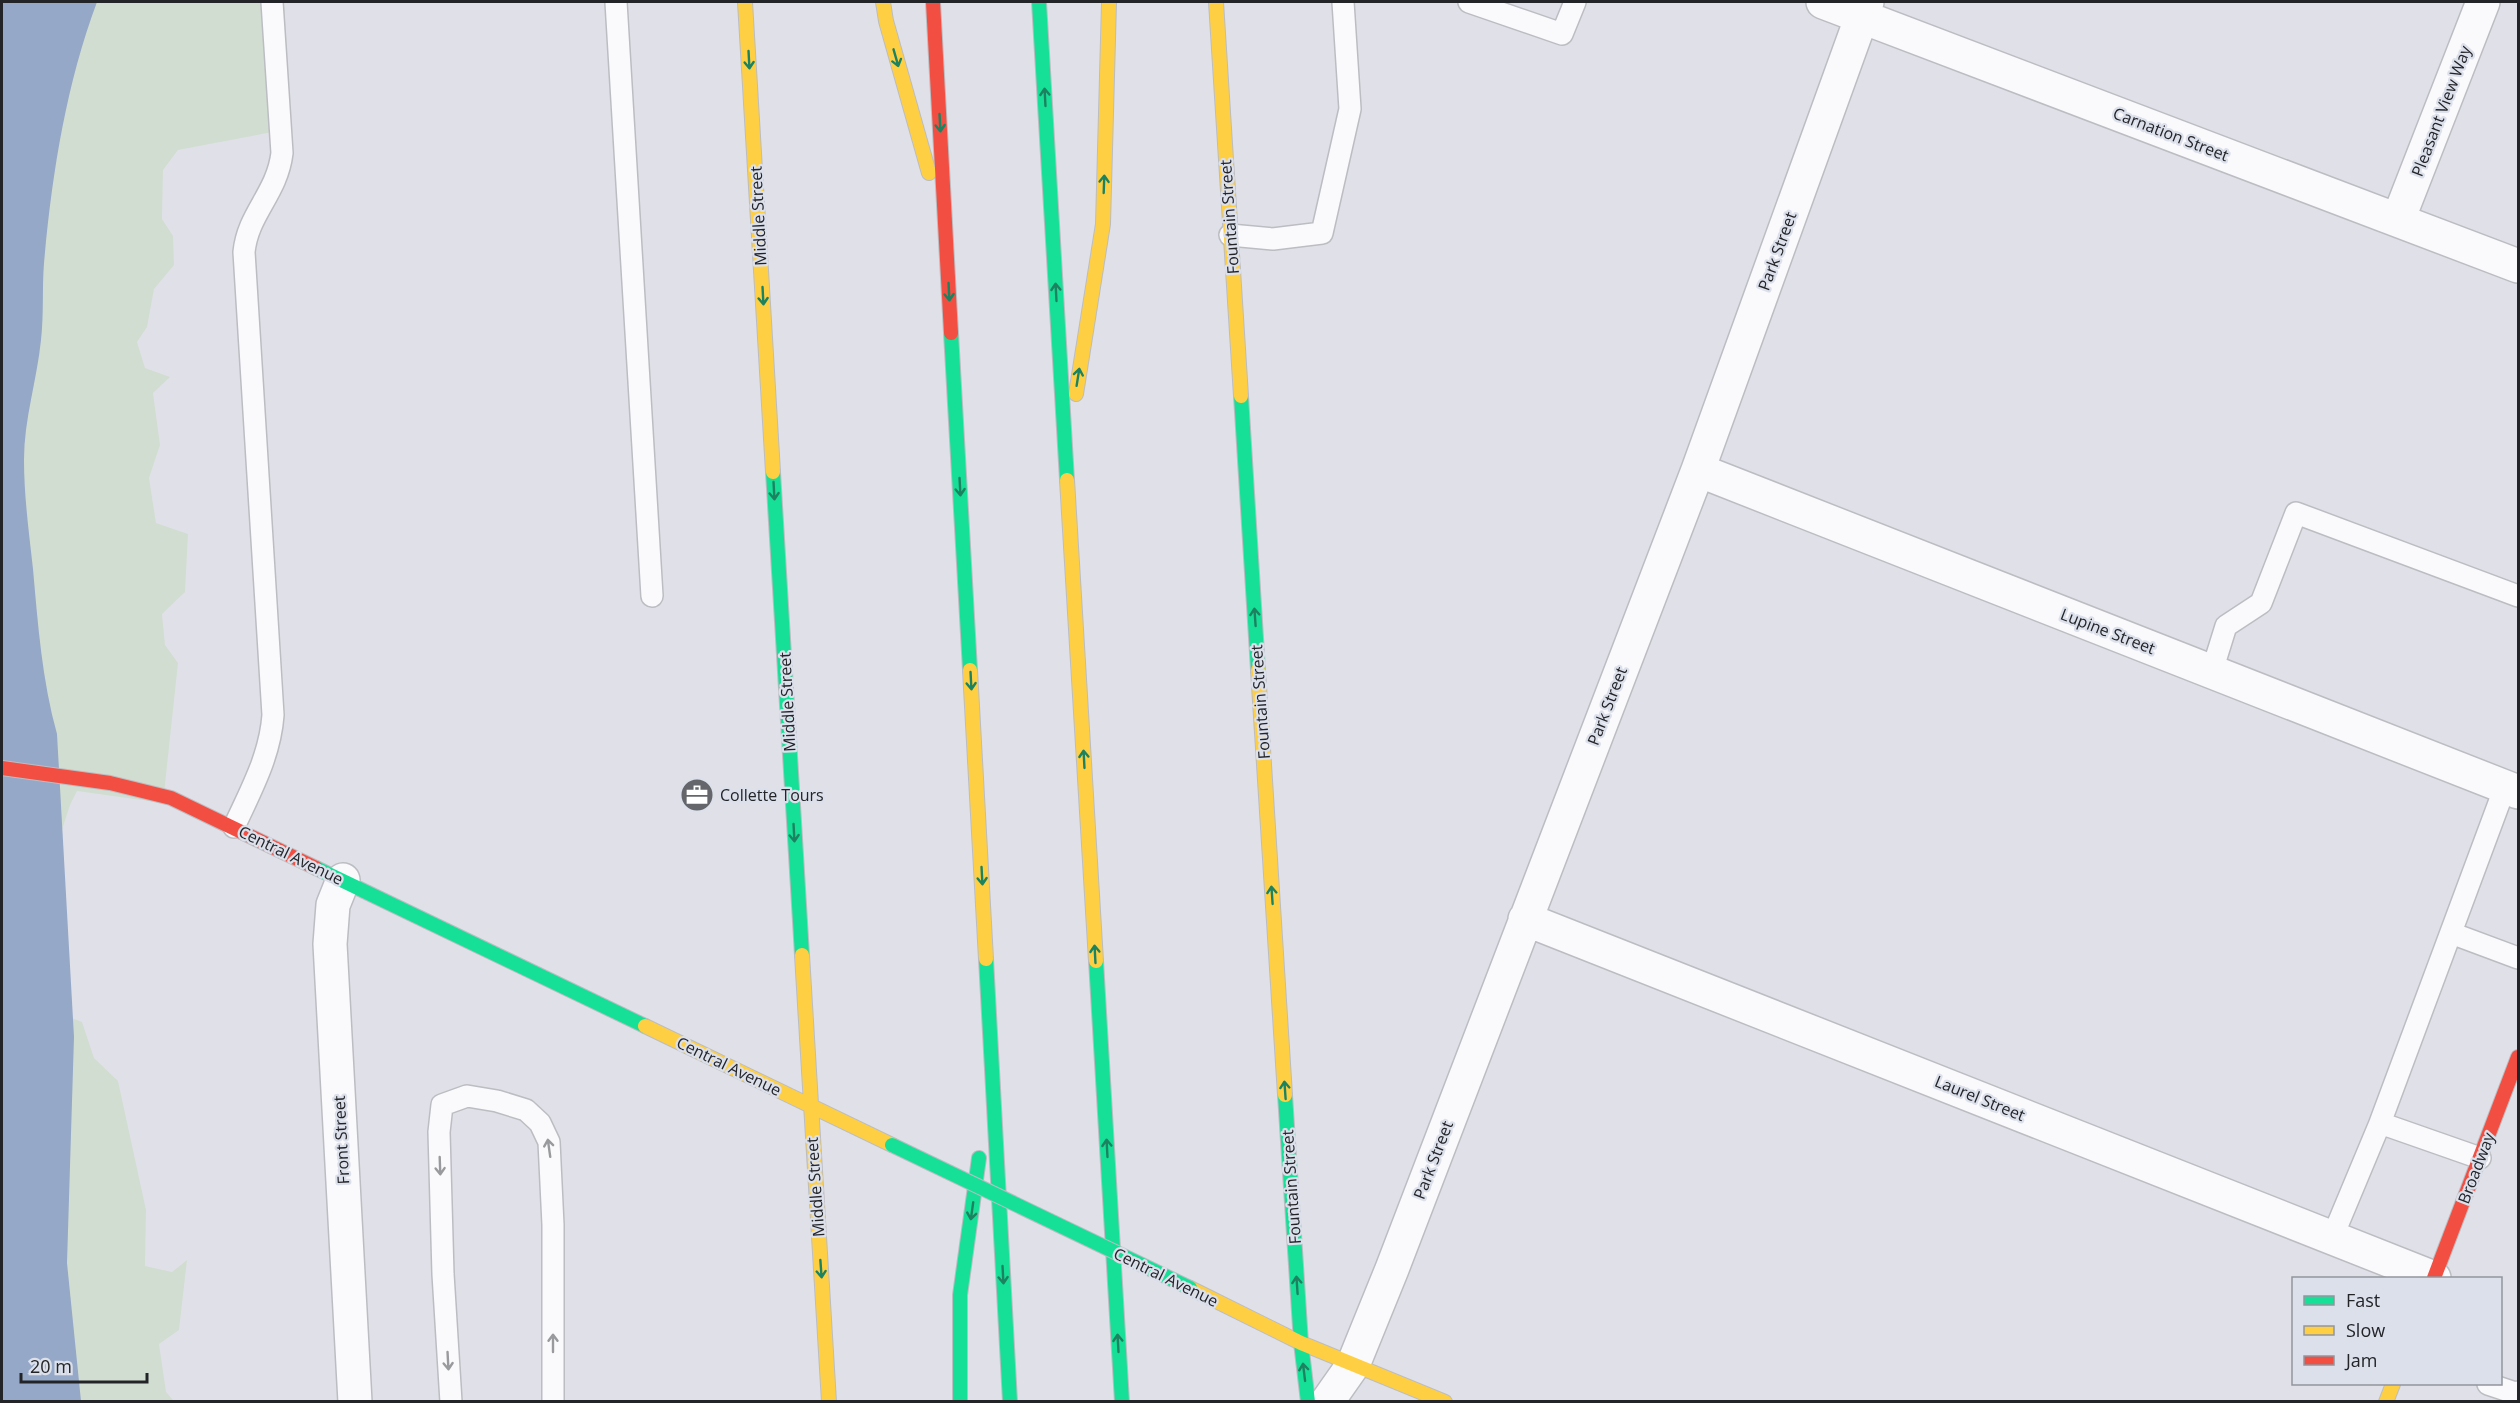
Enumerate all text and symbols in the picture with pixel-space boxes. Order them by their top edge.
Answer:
street label: Pleasant View Way [2406,41,2476,180]
one-way arrow [891,48,902,67]
one-way arrow [743,49,754,69]
one-way arrow [1039,88,1050,108]
street label: Carnation Street [2110,102,2232,166]
one-way arrow [934,112,945,132]
street label: Fountain Street [1214,159,1244,275]
street label: Middle Street [744,165,772,266]
one-way arrow [1098,174,1110,194]
street label: Park Street [1753,208,1802,293]
one-way arrow [944,282,955,302]
one-way arrow [1051,282,1062,302]
one-way arrow [757,286,768,306]
one-way arrow [1073,367,1084,387]
one-way arrow [955,476,966,496]
one-way arrow [769,481,780,501]
street label: Lupine Street [2058,603,2159,659]
one-way arrow [1249,607,1260,627]
street label: Fountain Street [1245,644,1275,760]
street label: Middle Street [773,651,801,752]
street label: Park Street [1582,663,1632,748]
one-way arrow [965,671,976,691]
one-way arrow [1078,750,1089,770]
office icon: Collette Tours [679,777,715,813]
place label: Collette Tours [720,784,824,806]
street label: Central Avenue [235,820,347,890]
one-way arrow [789,822,800,842]
one-way arrow [976,866,987,886]
one-way arrow [1267,886,1278,906]
one-way arrow [1090,944,1101,964]
street label: Central Avenue [673,1031,785,1101]
street label: Laurel Street [1932,1070,2029,1126]
one-way arrow [1279,1080,1290,1100]
street label: Front Street [328,1095,354,1185]
street label: Park Street [1408,1117,1458,1202]
street label: Broadway [2452,1128,2500,1207]
street label: Fountain Street [1276,1129,1306,1245]
street label: Middle Street [801,1136,829,1238]
one-way arrow [543,1139,554,1159]
one-way arrow [1101,1139,1112,1159]
one-way arrow [434,1156,445,1176]
one-way arrow [966,1200,977,1220]
street label: Central Avenue [1110,1242,1222,1312]
one-way arrow [815,1259,826,1279]
one-way arrow [997,1264,1008,1284]
one-way arrow [1291,1275,1302,1295]
legend [2292,1277,2502,1385]
text: Fast [2346,1288,2380,1312]
text: Slow [2346,1318,2385,1342]
one-way arrow [547,1334,559,1354]
one-way arrow [1113,1334,1124,1354]
scale bar [21,1346,147,1384]
text: Jam [2344,1348,2378,1372]
one-way arrow [443,1350,454,1370]
text: 20 m [30,1354,72,1378]
one-way arrow [1298,1363,1309,1383]

